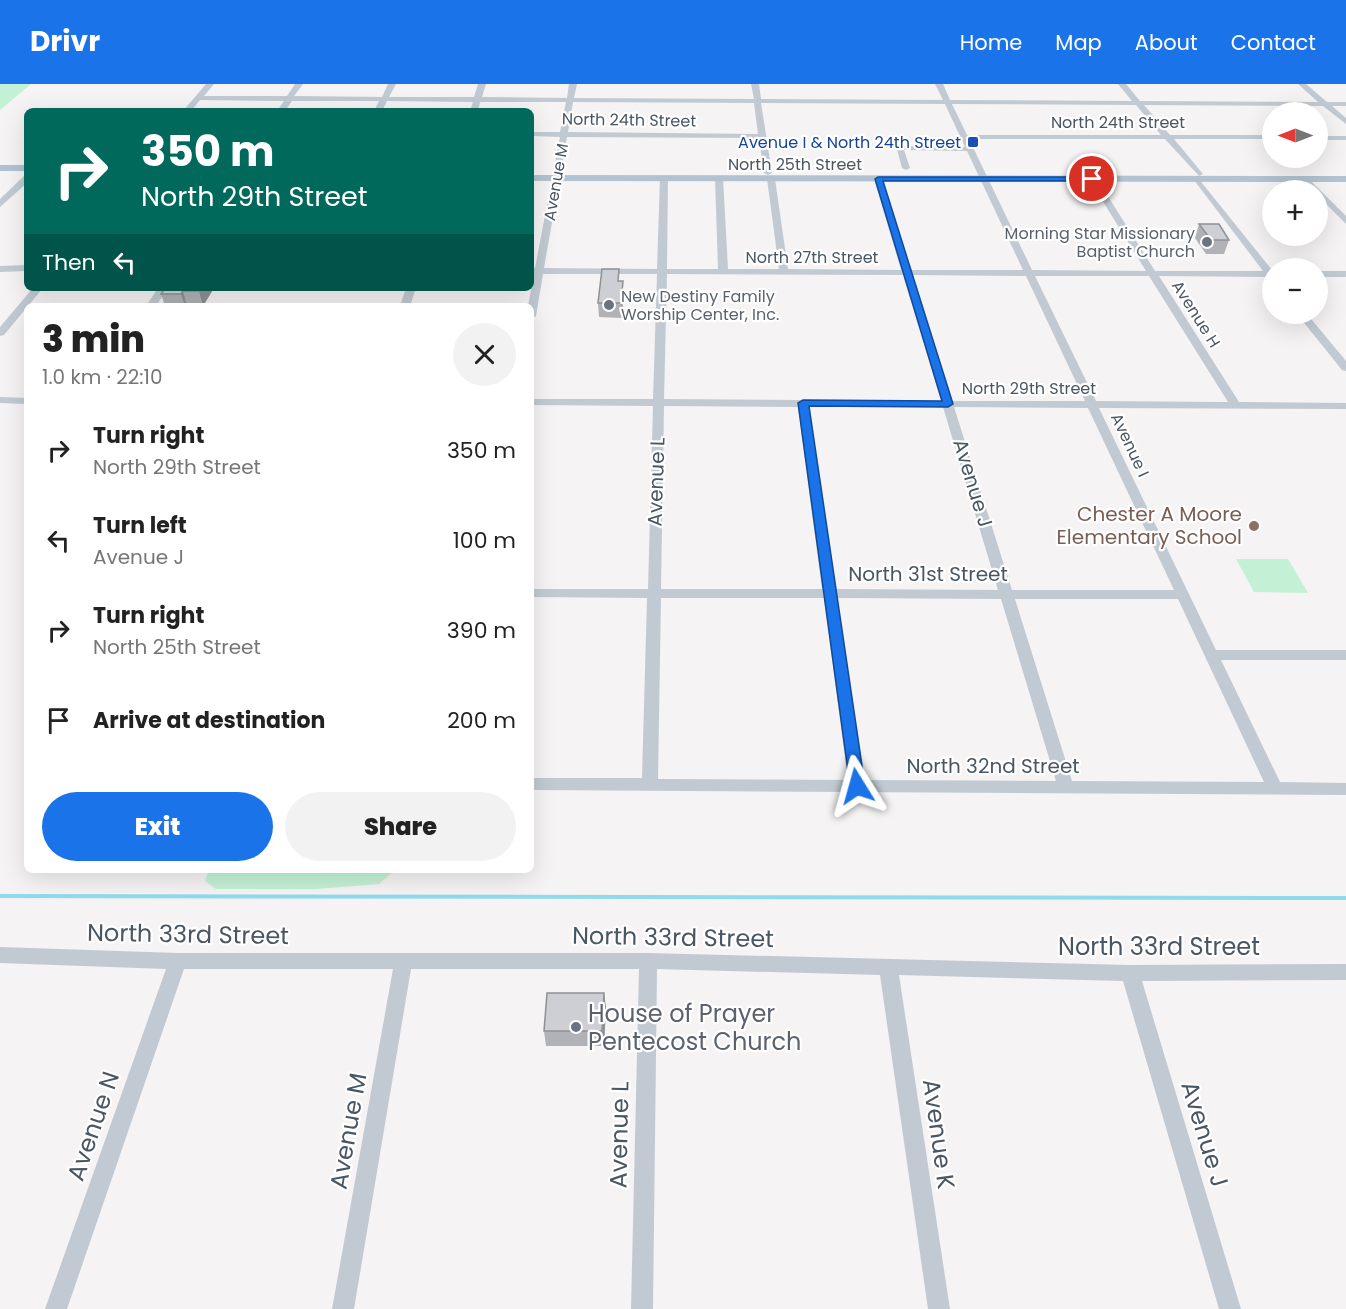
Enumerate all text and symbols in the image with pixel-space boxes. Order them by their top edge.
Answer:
text: Drivr [30,22,100,61]
text: Home [960,28,1022,57]
text: Map [1055,28,1102,57]
text: About [1135,28,1198,57]
text: Contact [1231,28,1316,57]
north arrow [1262,102,1328,168]
map controls [1262,102,1328,324]
street label: North 24th Street [562,107,696,133]
street label: North 24th Street [1051,111,1185,134]
text: 350 m [141,122,274,181]
place label: Avenue I & North 24th Street [738,131,961,154]
icon: right [42,132,120,210]
marker: Avenue I & North 24th Street [966,135,980,149]
street label: Avenue M [538,142,574,222]
street label: North 25th Street [728,153,862,176]
pin [1066,153,1117,204]
icon: arrive [1075,162,1108,195]
text: North 29th Street [141,178,368,215]
button: + [1262,180,1328,246]
place label: Morning Star Missionary Baptist Church [1005,222,1195,263]
marker: Morning Star Missionary Baptist Church [1200,235,1214,249]
icon: left [108,246,141,279]
street label: North 27th Street [746,246,879,269]
text: Then [42,247,96,278]
button: − [1262,258,1328,324]
street label: Avenue H [1166,276,1226,352]
place label: New Destiny Family Worship Center, Inc. [621,285,779,326]
marker: New Destiny Family Worship Center, Inc. [602,298,616,312]
text: 3 min [42,314,145,365]
button: close [453,323,516,386]
text: 1.0 km · 22:10 [42,363,163,391]
street label: North 29th Street [962,377,1096,400]
street label: Avenue I [1105,409,1155,481]
text: Turn right [93,420,204,451]
icon: right [42,434,75,467]
text: 350 m [447,435,516,466]
street label: Avenue J [946,435,1000,531]
street label: Avenue L [640,437,672,527]
text: North 29th Street [93,453,261,481]
place label: Chester A Moore Elementary School [1057,500,1242,551]
text: Turn left [93,510,187,541]
marker: Chester A Moore Elementary School [1247,519,1261,533]
icon: left [42,524,75,557]
text: 100 m [453,525,516,556]
text: Avenue J [93,543,184,571]
street label: North 31st Street [848,560,1008,588]
text: Turn right [93,600,204,631]
icon: right [42,614,75,647]
text: 390 m [447,615,516,646]
text: North 25th Street [93,633,261,661]
icon: arrive [42,704,75,737]
text: Arrive at destination [93,705,325,736]
text: 200 m [447,705,516,736]
street label: North 32nd Street [906,752,1080,780]
position arrow [825,754,889,818]
button: Exit [42,792,273,861]
button: Share [285,792,516,861]
street label: North 33rd Street [87,916,289,952]
street label: North 33rd Street [572,919,774,955]
street label: North 33rd Street [1058,930,1260,963]
place label: House of Prayer Pentecost Church [588,997,801,1058]
marker: House of Prayer Pentecost Church [569,1020,583,1034]
street label: Avenue N [59,1067,127,1185]
street label: Avenue M [322,1070,374,1192]
street label: Avenue K [915,1077,963,1191]
street label: Avenue J [1173,1077,1237,1191]
street label: Avenue L [602,1081,636,1189]

